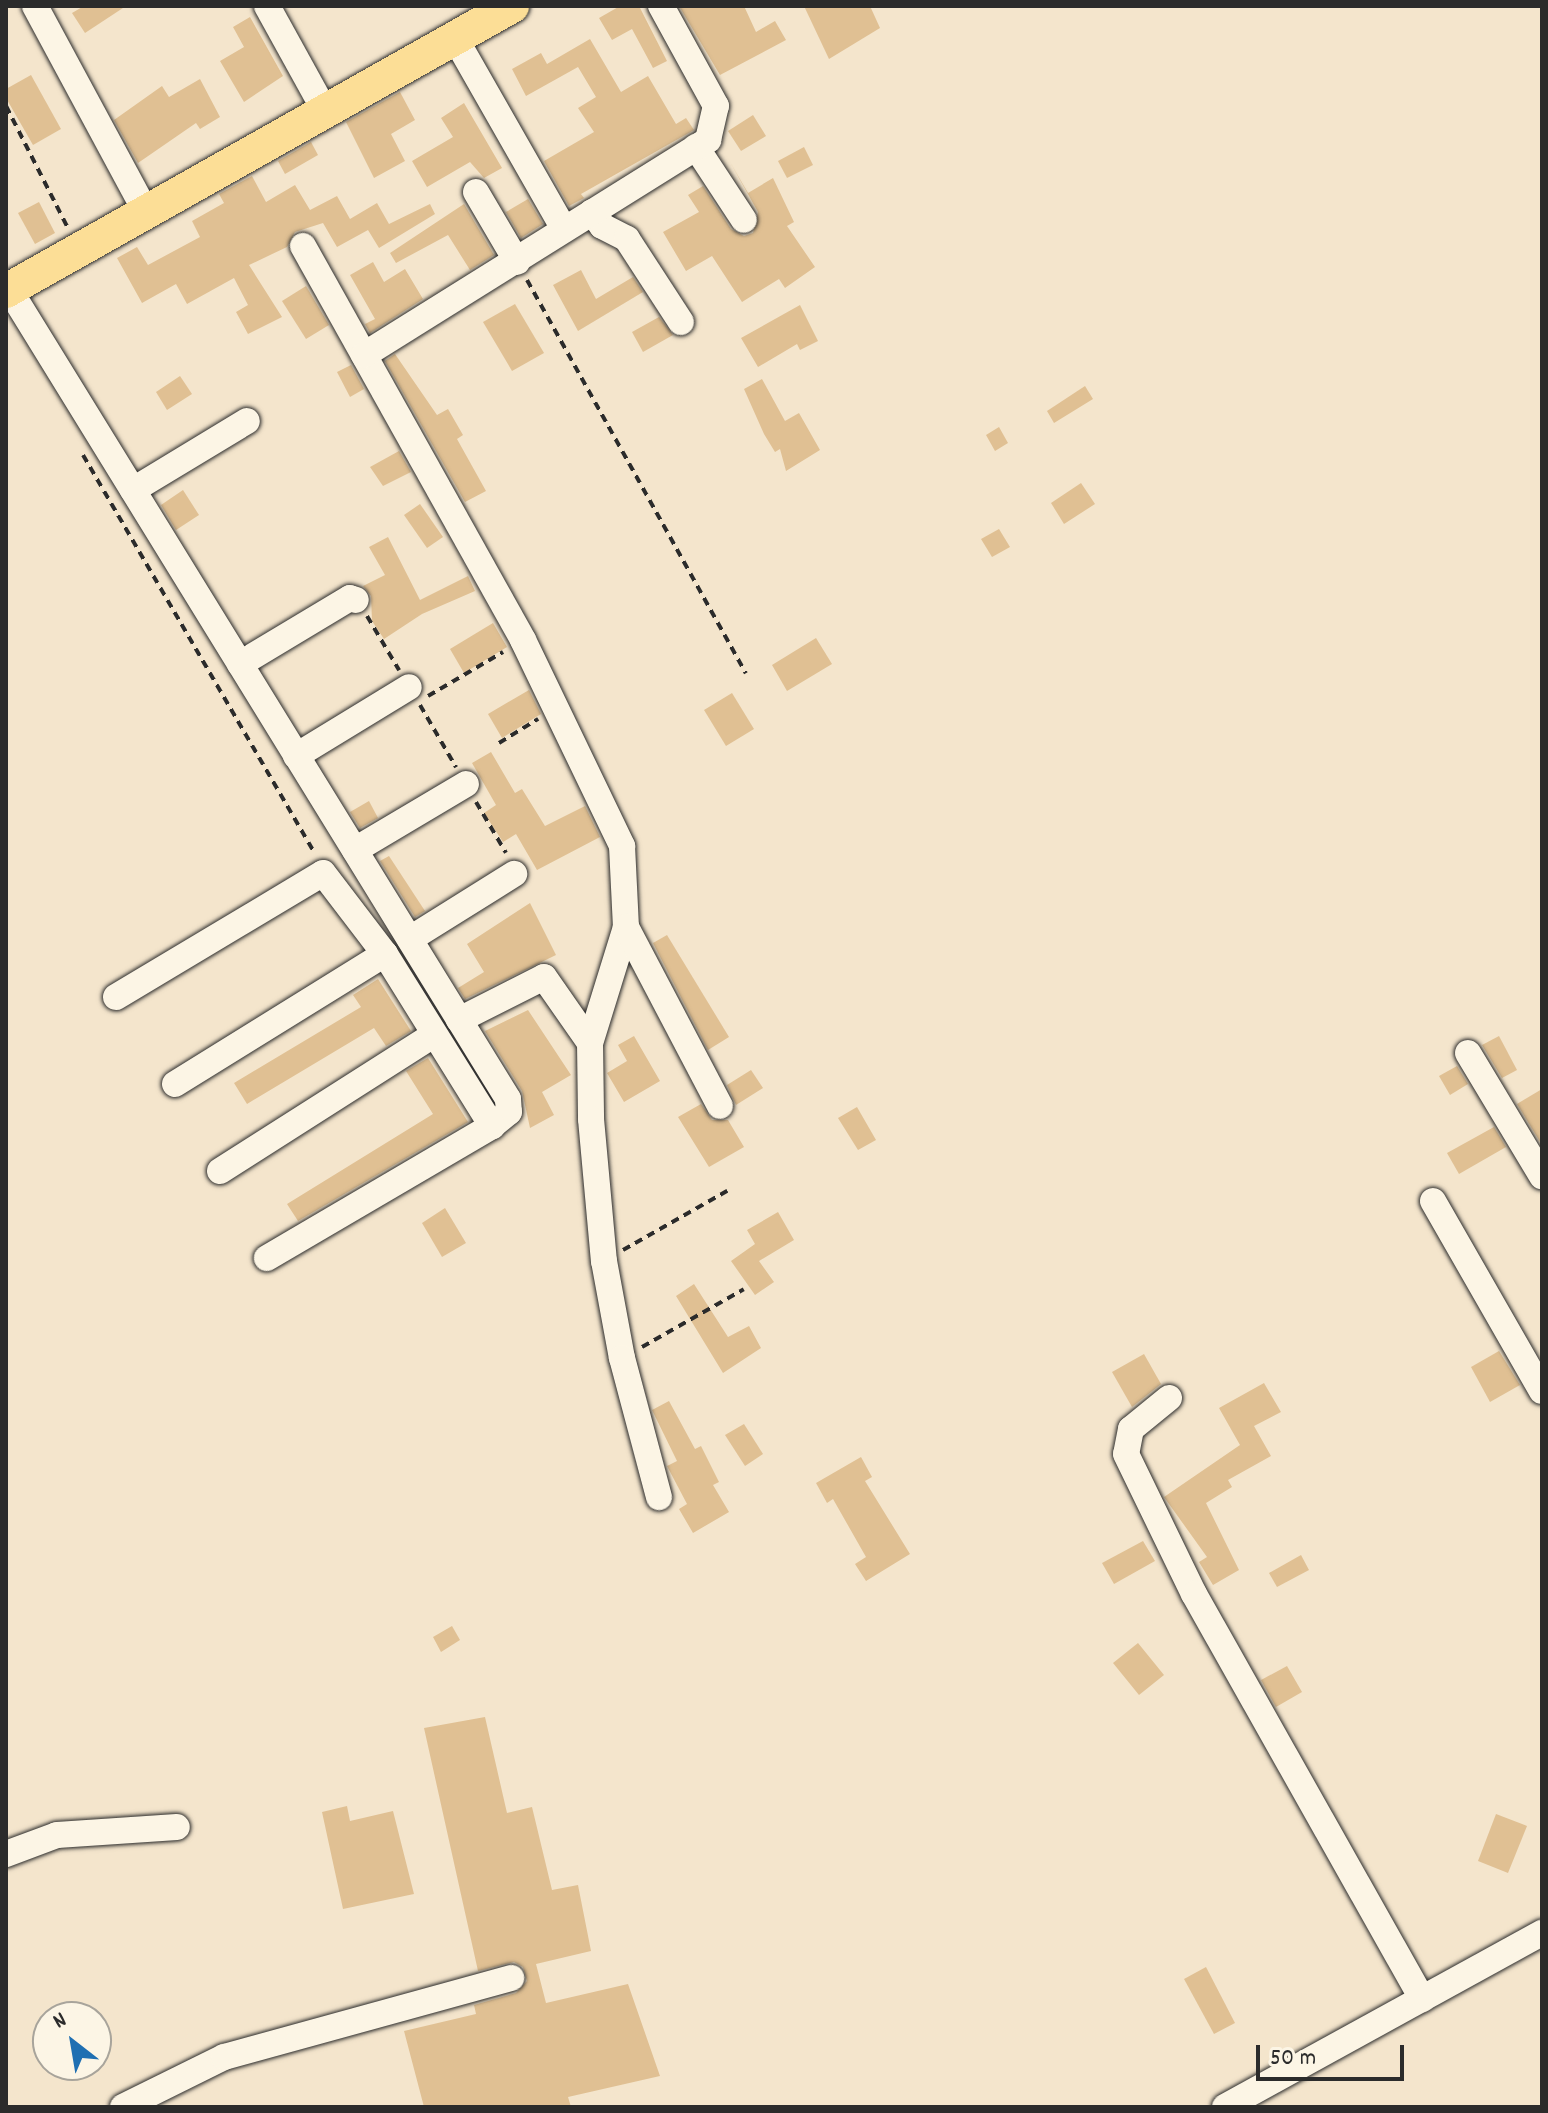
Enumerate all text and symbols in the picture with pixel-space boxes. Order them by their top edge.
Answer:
north arrow [32,2001,112,2081]
text: N [48,2006,73,2038]
scale bar [1260,2029,1408,2079]
text: 50 m [1270,2042,1316,2076]

